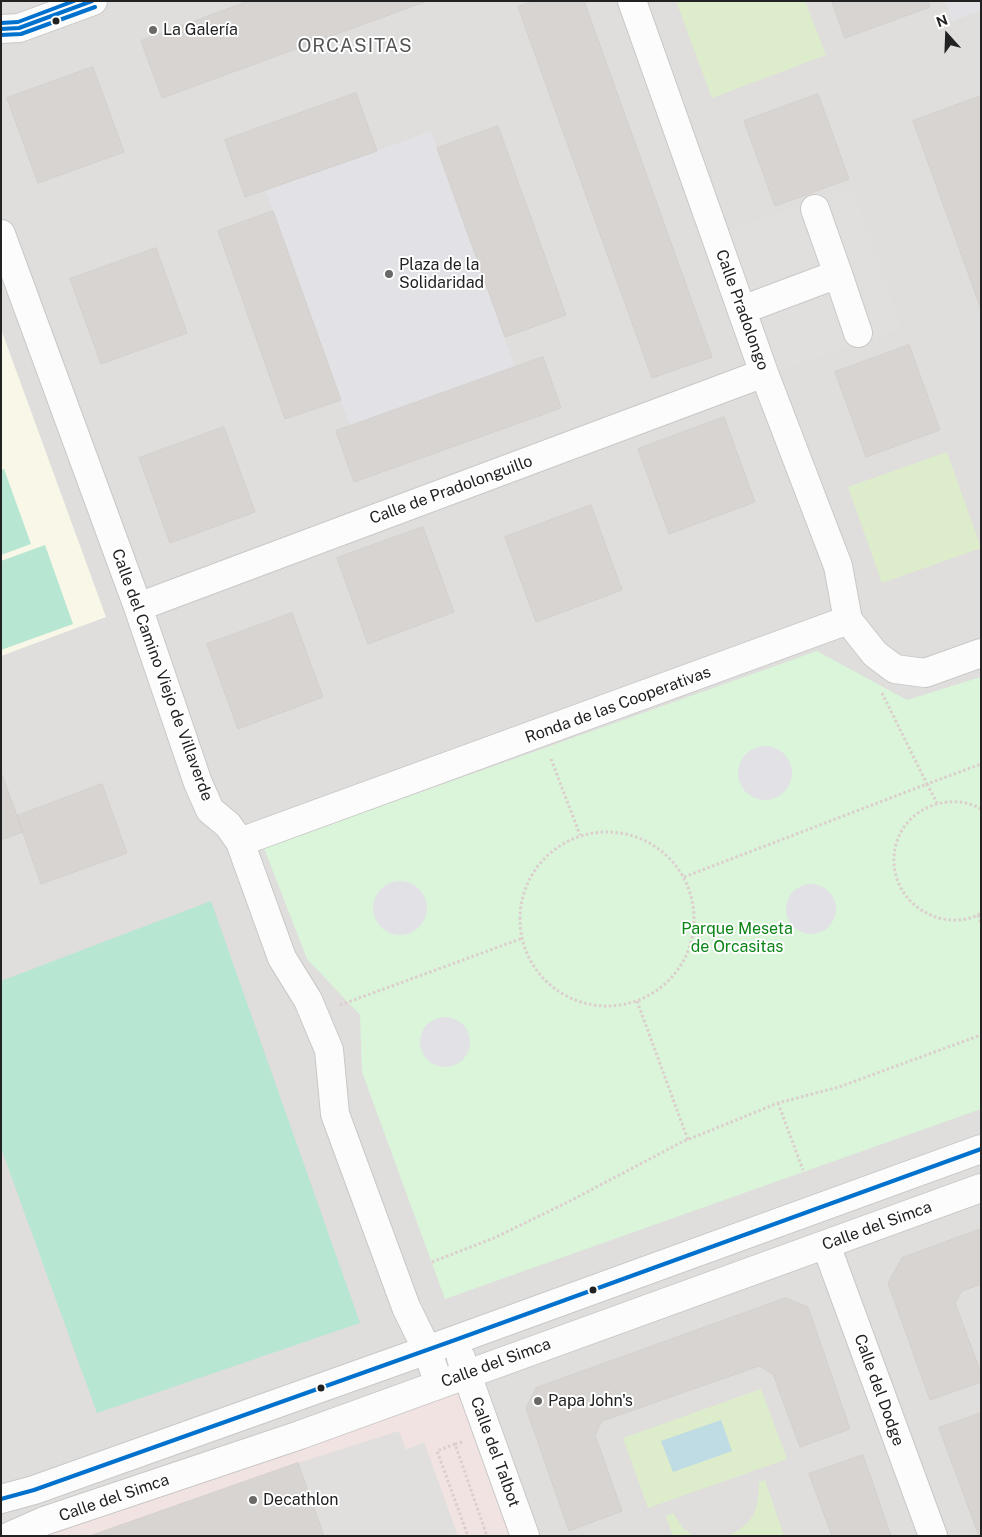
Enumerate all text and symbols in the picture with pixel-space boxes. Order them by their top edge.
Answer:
north arrow [922,10,972,60]
text: N [934,12,950,30]
unlabelled marker [51,16,61,26]
place label: La Galería [163,20,238,40]
marker: La Galería [147,24,159,36]
district label: ORCASITAS [296,35,414,57]
street label: Calle Pradolongo [711,247,773,373]
place label: Plaza de la Solidaridad [399,255,484,293]
marker: Plaza de la Solidaridad [383,268,395,280]
street label: Calle de Pradolonguillo [367,452,535,528]
street label: Calle del Camino Viejo de Villaverde [107,546,217,804]
street label: Ronda de las Cooperativas [523,662,713,748]
park label: Parque Meseta de Orcasitas [681,919,793,957]
street label: Calle del Simca [820,1197,934,1255]
unlabelled marker [588,1285,598,1295]
street label: Calle del Dodge [850,1331,908,1449]
street label: Calle del Simca [439,1334,553,1392]
unlabelled marker [316,1383,326,1393]
place label: Papa John's [548,1391,633,1411]
street label: Calle del Talbot [466,1394,524,1510]
marker: Papa John's [532,1395,544,1407]
street label: Calle del Simca [56,1470,172,1526]
place label: Decathlon [263,1490,338,1510]
marker: Decathlon [247,1494,259,1506]

